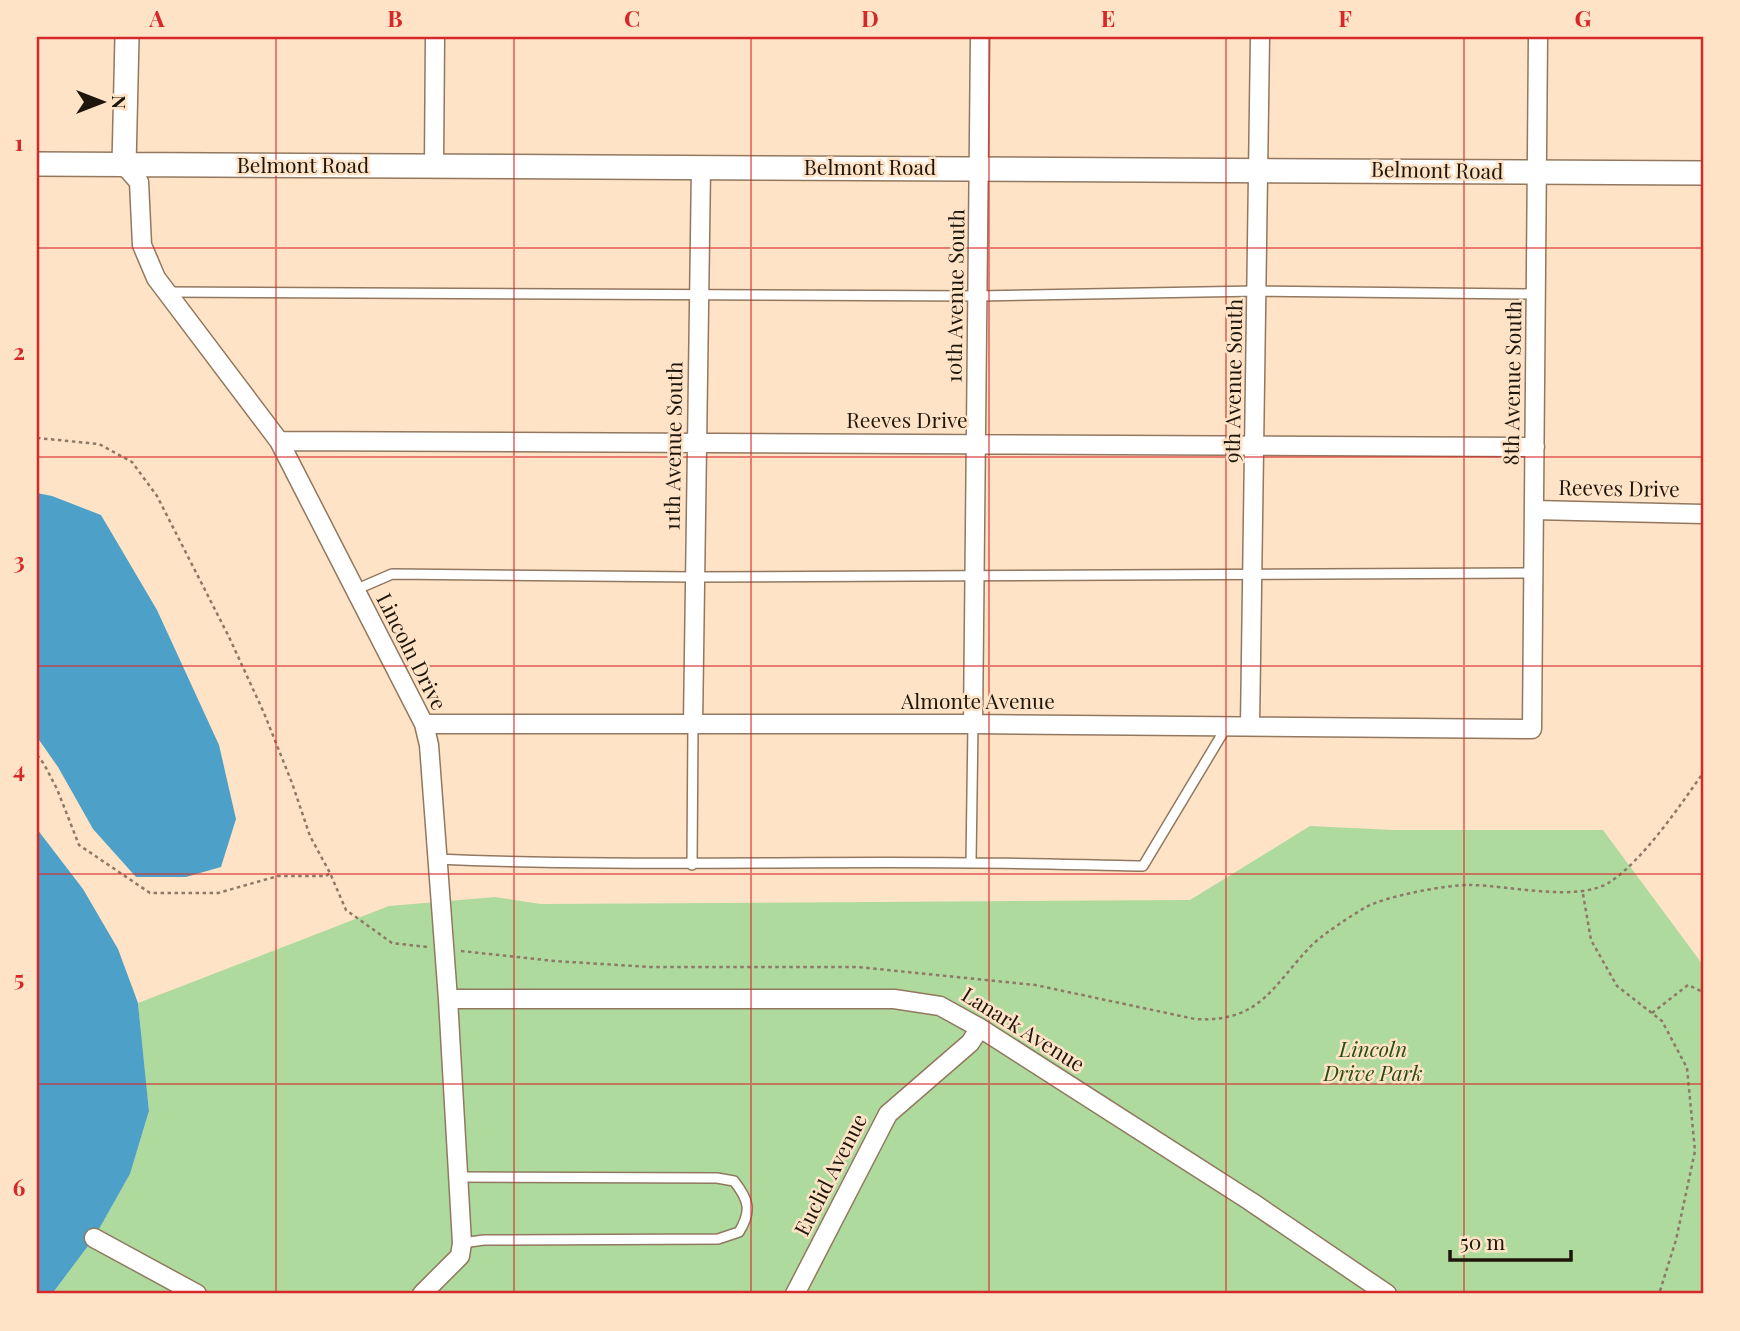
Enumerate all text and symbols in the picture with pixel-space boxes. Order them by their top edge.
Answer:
text: A [148,2,165,33]
text: B [387,2,403,33]
text: C [624,2,640,33]
text: D [861,2,879,33]
text: E [1101,2,1115,33]
text: F [1338,2,1352,33]
text: G [1575,2,1592,33]
north arrow [66,66,136,136]
text: N [107,95,133,109]
text: 1 [15,126,24,157]
street label: Belmont Road [237,150,369,178]
street label: Belmont Road [804,152,936,180]
street label: Belmont Road [1371,154,1504,184]
street label: 10th Avenue South [938,208,970,383]
street label: 9th Avenue South [1217,298,1247,463]
street label: 8th Avenue South [1496,300,1526,465]
text: 2 [13,335,25,366]
street label: 11th Avenue South [657,360,687,531]
street label: Reeves Drive [846,405,968,433]
street label: Reeves Drive [1558,472,1680,502]
text: 3 [13,544,25,575]
street label: Lincoln Drive [371,588,454,714]
street label: Almonte Avenue [900,686,1055,714]
text: 4 [13,753,25,784]
text: 5 [14,962,24,993]
street label: Lanark Avenue [957,979,1091,1077]
park label: Lincoln Drive Park [1323,1034,1423,1086]
street label: Euclid Avenue [786,1108,872,1240]
text: 6 [13,1171,26,1202]
scale bar [1450,1219,1570,1263]
text: 50 m [1460,1227,1506,1255]

